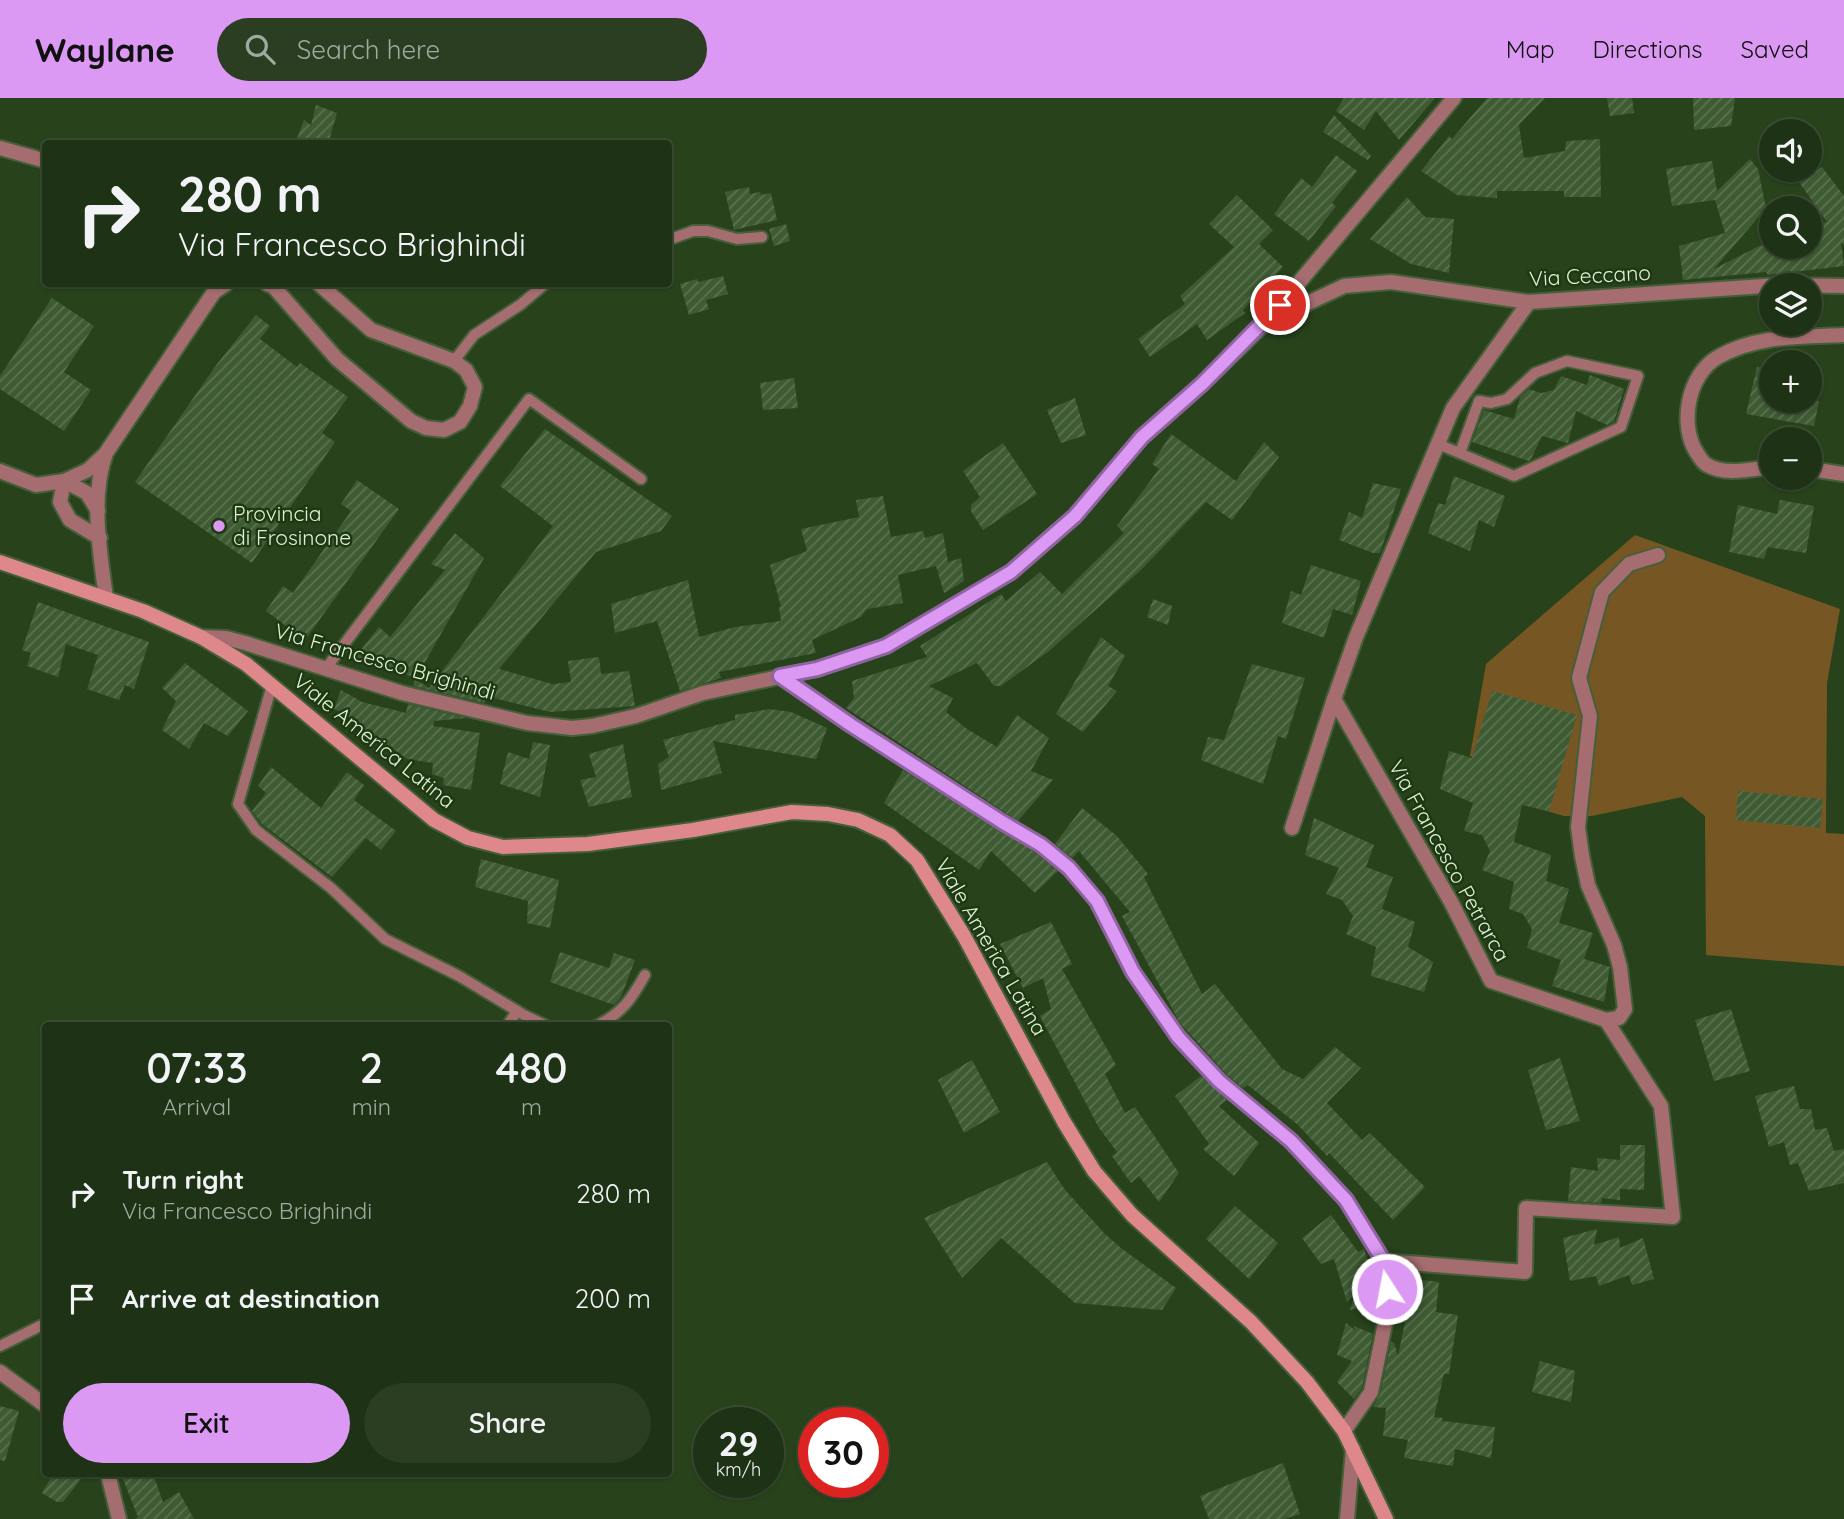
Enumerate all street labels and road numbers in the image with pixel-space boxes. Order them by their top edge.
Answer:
street label: Via Ceccano [1528,259,1651,291]
street label: Via Francesco Brighindi [272,617,499,705]
street label: Viale America Latina [289,667,461,813]
street label: Via Francesco Petrarca [1384,755,1516,966]
street label: Viale America Latina [931,853,1053,1040]

